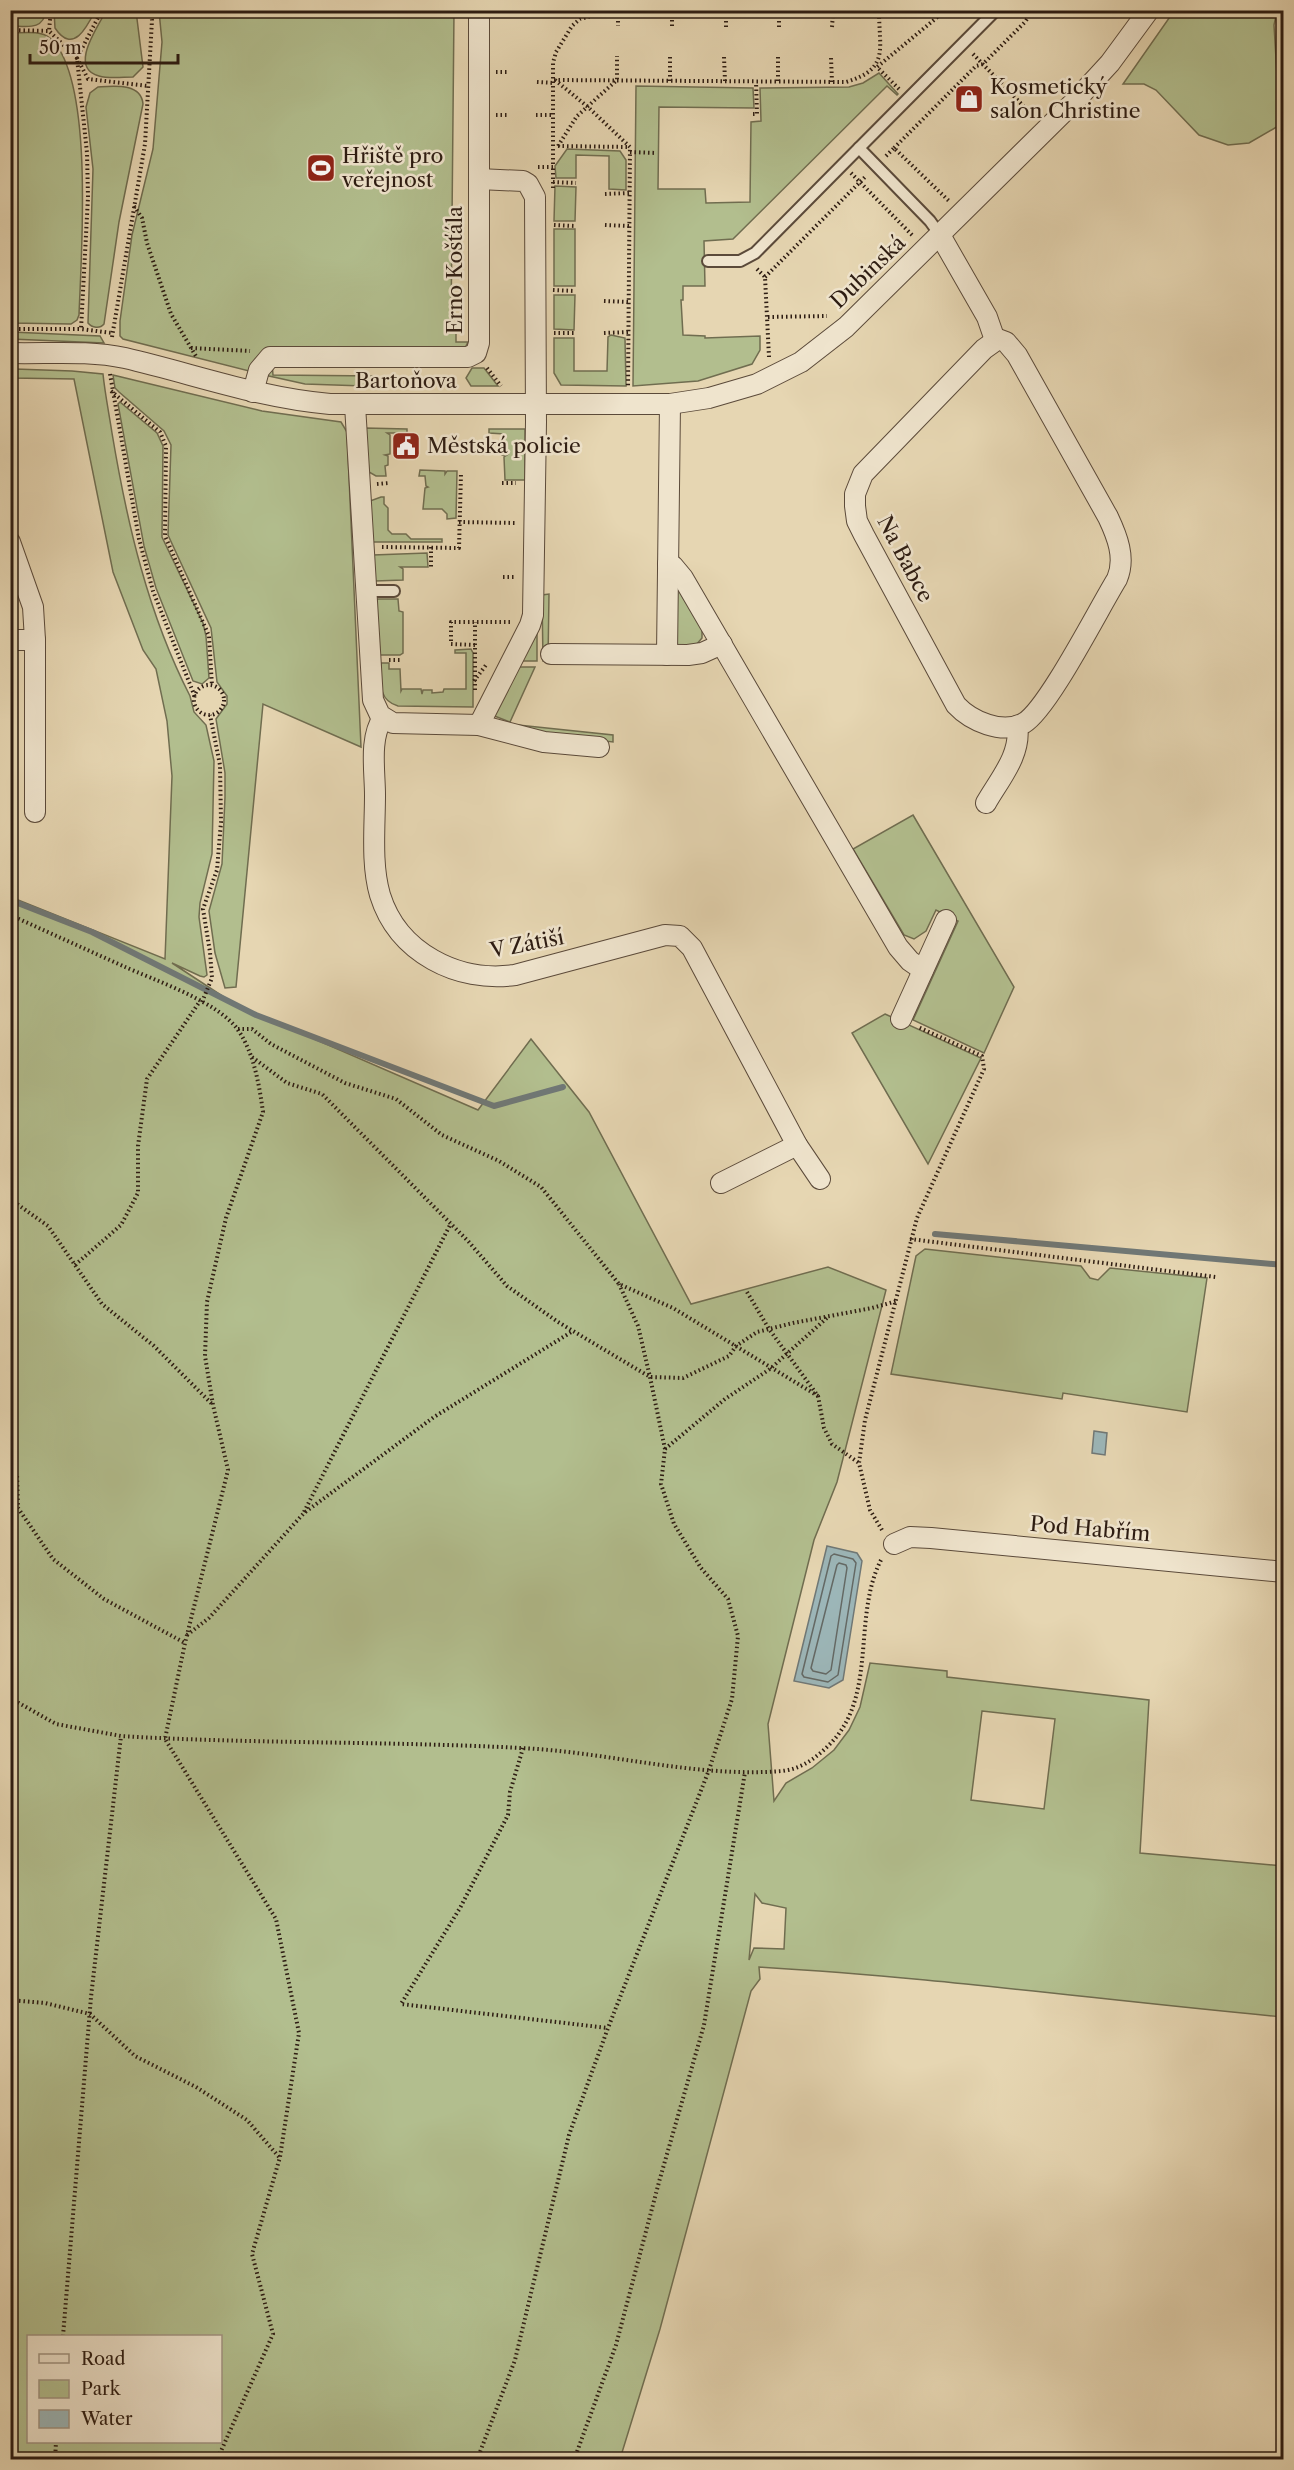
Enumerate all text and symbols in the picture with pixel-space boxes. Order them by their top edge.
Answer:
scale bar [30,27,178,65]
text: 50 m [39,37,82,59]
place label: Kosmetický salon Christine [990,74,1140,123]
shop icon: Kosmetický salon Christine [953,83,985,115]
place label: Hřiště pro veřejnost [341,143,443,192]
sports icon: Hřiště pro veřejnost [305,152,337,184]
street label: Erno Košťála [442,205,467,334]
street label: Dubinská [825,229,911,313]
street label: Bartoňova [355,368,458,393]
public building icon: Městská policie [390,430,422,462]
place label: Městská policie [427,433,581,458]
street label: Na Babce [872,511,939,606]
street label: V Zátiší [487,924,566,963]
street label: Pod Habřím [1029,1511,1152,1546]
legend [27,2335,222,2443]
text: Road [81,2348,126,2370]
text: Park [81,2378,122,2400]
text: Water [80,2408,133,2430]

